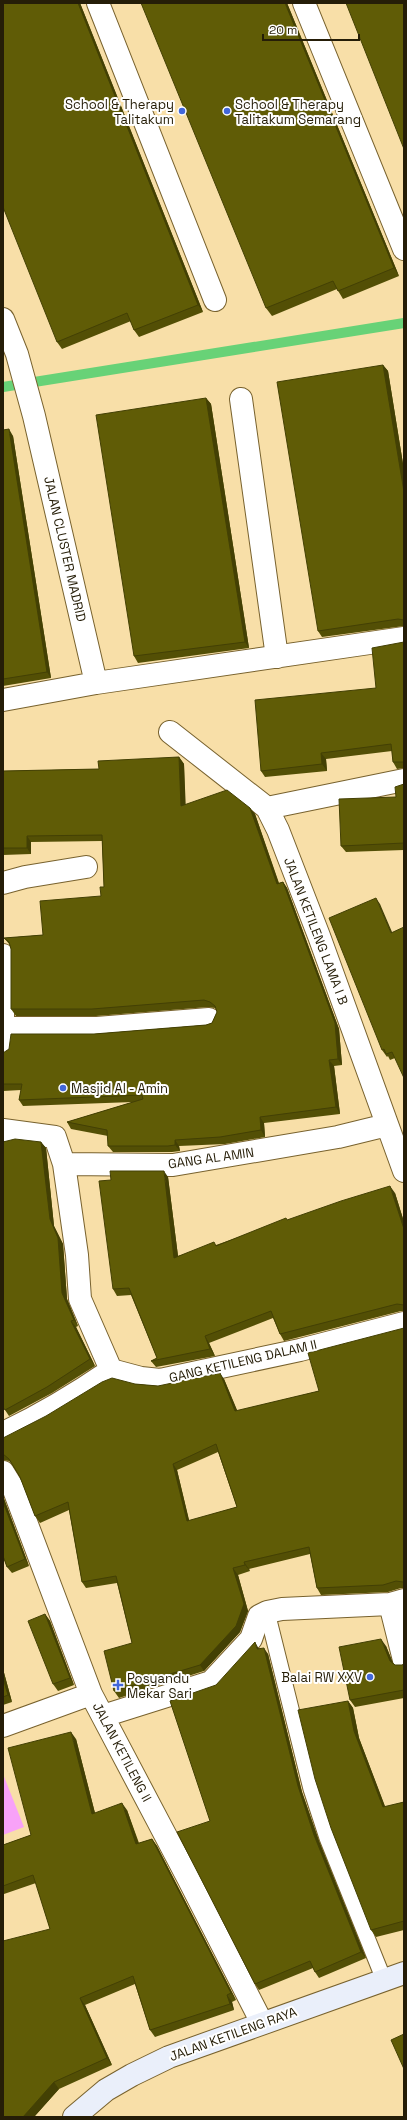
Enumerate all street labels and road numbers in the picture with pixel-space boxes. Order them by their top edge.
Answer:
street label: JALAN CLUSTER MADRID [40,475,90,623]
street label: JALAN KETILENG LAMA I B [280,855,352,1007]
street label: GANG AL AMIN [167,1144,255,1172]
street label: GANG KETILENG DALAM II [167,1336,319,1386]
street label: JALAN KETILENG II [89,1699,155,1805]
street label: JALAN KETILENG RAYA [167,2003,299,2065]

